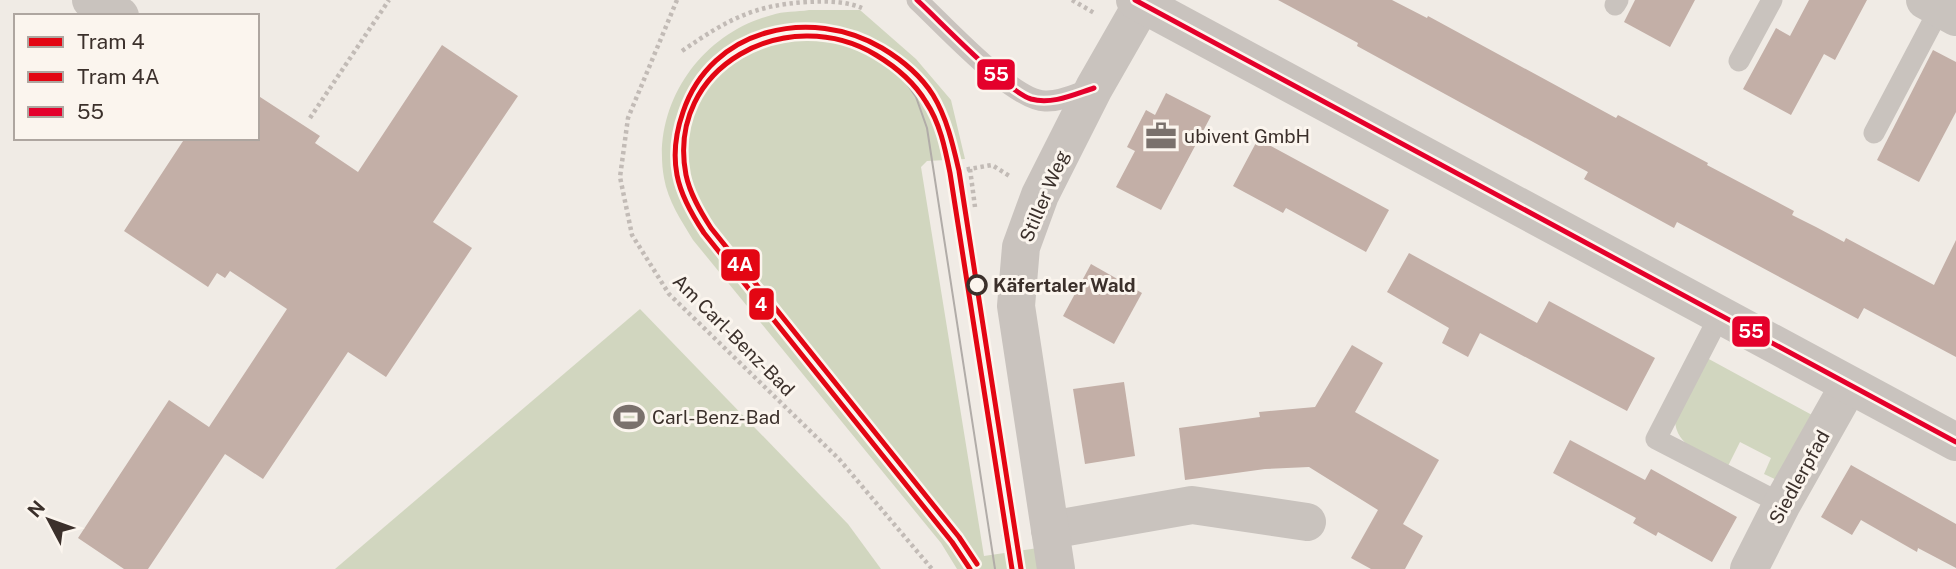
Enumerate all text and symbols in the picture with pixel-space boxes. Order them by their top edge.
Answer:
legend [14,14,259,140]
text: Tram 4 [77,29,145,54]
line badge: 55 [976,58,1016,91]
text: 55 [983,63,1009,85]
text: Tram 4A [77,64,160,89]
text: 55 [77,99,104,124]
office icon: ubivent GmbH [1144,119,1178,153]
place label: ubivent GmbH [1184,125,1310,147]
street label: Stiller Weg [1015,147,1073,245]
line badge: 4A [720,248,761,282]
text: 4A [727,253,753,275]
street label: Am Carl-Benz-Bad [669,270,799,400]
place label: Käfertaler Wald [993,274,1136,296]
marker: Käfertaler Wald [967,275,987,295]
line badge: 4 [748,287,775,321]
text: 4 [755,293,767,315]
line badge: 55 [1731,315,1771,348]
text: 55 [1738,320,1764,342]
sports icon: Carl-Benz-Bad [612,400,646,434]
place label: Carl-Benz-Bad [652,406,780,428]
street label: Siedlerpfad [1764,426,1834,528]
north arrow [14,485,84,555]
text: N [23,496,49,522]

